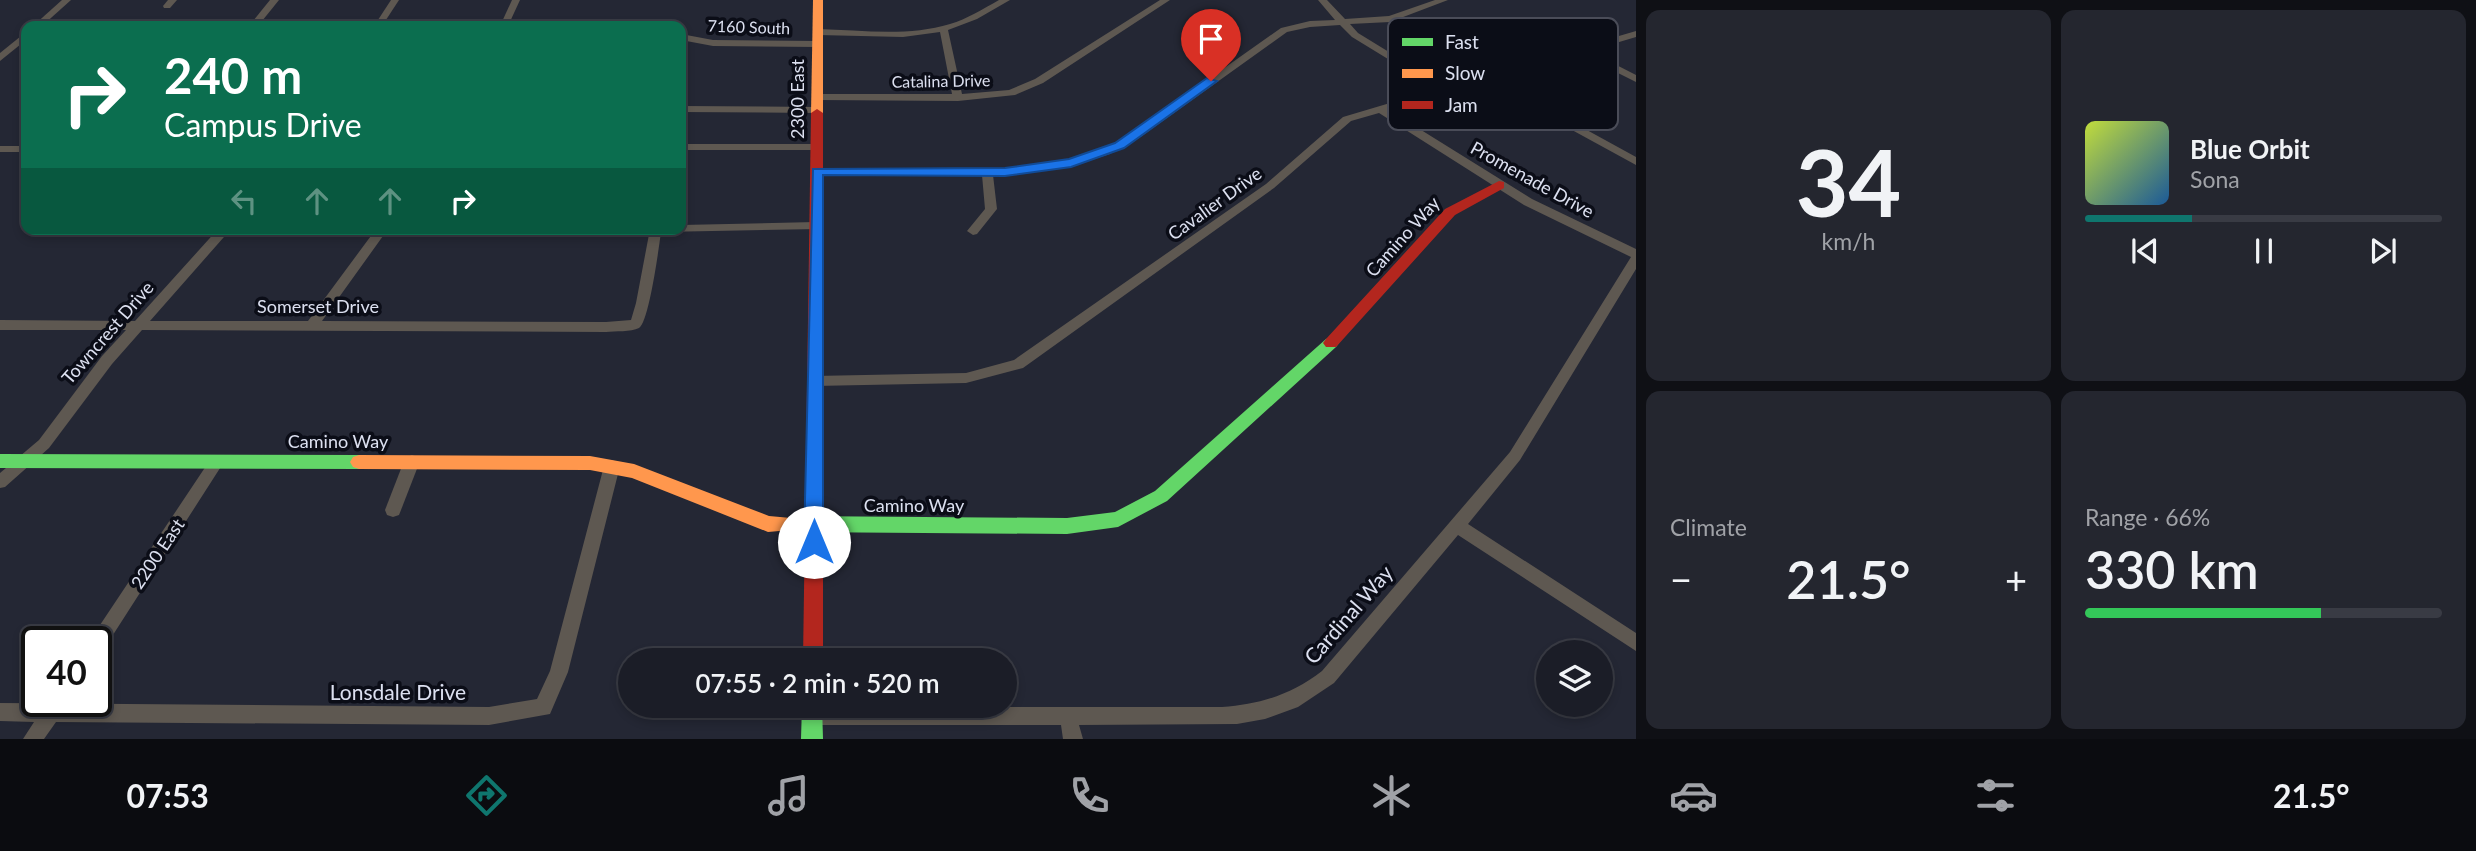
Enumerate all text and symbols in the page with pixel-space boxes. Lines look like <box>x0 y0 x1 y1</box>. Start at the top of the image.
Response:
pin <box>1181 9 1241 81</box>
street label: 7160 South <box>707 16 791 37</box>
legend <box>1388 18 1618 130</box>
icon: arrive <box>1192 20 1230 58</box>
text: Fast <box>1445 30 1479 53</box>
text: 240 m <box>164 46 302 104</box>
icon: right <box>49 49 140 140</box>
street label: 2300 East <box>786 59 808 139</box>
text: Slow <box>1445 61 1485 84</box>
street label: Catalina Drive <box>891 70 991 91</box>
text: Jam <box>1445 93 1478 116</box>
text: Campus Drive <box>164 105 362 144</box>
text: 34 <box>1796 127 1901 236</box>
text: Blue Orbit <box>2190 133 2310 165</box>
street label: Promenade Drive <box>1467 136 1598 222</box>
street label: Cavalier Drive <box>1163 162 1266 245</box>
text: Sona <box>2190 165 2240 193</box>
icon: left <box>225 182 263 220</box>
icon: ahead <box>298 182 336 220</box>
icon: ahead <box>371 182 409 220</box>
icon: right <box>444 182 482 220</box>
street label: Camino Way <box>1361 191 1444 281</box>
text: km/h <box>1822 227 1875 255</box>
icon: previous <box>2126 232 2164 270</box>
icon: pause <box>2245 232 2283 270</box>
icon: next <box>2364 232 2402 270</box>
street label: Towncrest Drive <box>57 277 158 388</box>
street label: Somerset Drive <box>257 295 379 317</box>
street label: Camino Way <box>288 430 389 452</box>
street label: Camino Way <box>864 494 965 516</box>
text: Range · 66% <box>2085 503 2210 531</box>
position arrow <box>777 505 851 579</box>
text: Climate <box>1670 513 1747 541</box>
street label: 2200 East <box>126 514 189 593</box>
text: 330 km <box>2085 538 2259 600</box>
text: 21.5° <box>1786 548 1911 610</box>
text: − <box>1670 556 1692 602</box>
text: + <box>2005 556 2027 602</box>
street label: Cardinal Way <box>1298 560 1398 668</box>
speed limit sign: 40 <box>21 626 112 717</box>
map controls <box>1536 640 1613 717</box>
button: layers <box>1536 640 1613 717</box>
text: 07:55 · 2 min · 520 m <box>695 667 940 699</box>
street label: Lonsdale Drive <box>330 679 466 704</box>
icon: directions <box>462 771 511 820</box>
icon: music <box>764 771 813 820</box>
icon: phone <box>1065 771 1114 820</box>
icon: climate <box>1367 771 1416 820</box>
icon: car <box>1669 771 1718 820</box>
icon: filters <box>1971 771 2020 820</box>
text: 07:53 <box>126 776 209 815</box>
text: 21.5° <box>2273 776 2350 815</box>

